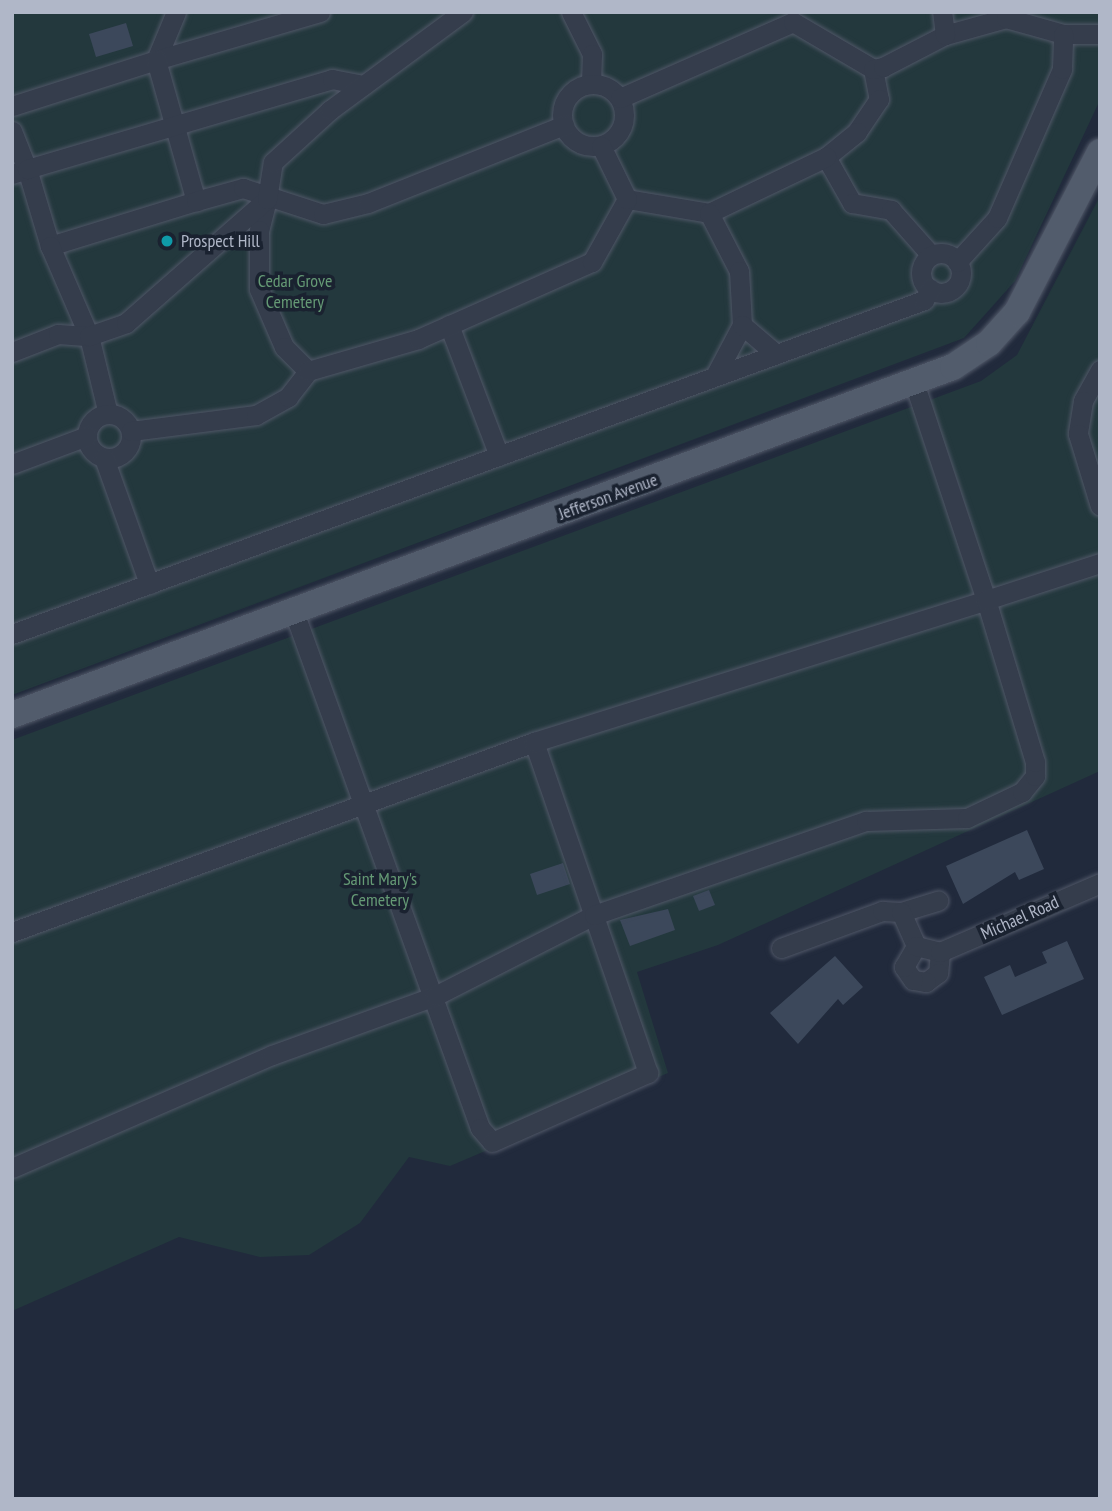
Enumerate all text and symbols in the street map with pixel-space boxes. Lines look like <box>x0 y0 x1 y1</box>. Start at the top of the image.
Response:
place label: Prospect Hill <box>181 230 260 252</box>
marker: Prospect Hill <box>159 233 175 249</box>
park label: Cedar Grove Cemetery <box>258 271 332 314</box>
street label: Jefferson Avenue <box>555 469 661 525</box>
park label: Saint Mary's Cemetery <box>343 869 417 912</box>
street label: Michael Road <box>978 891 1062 945</box>

